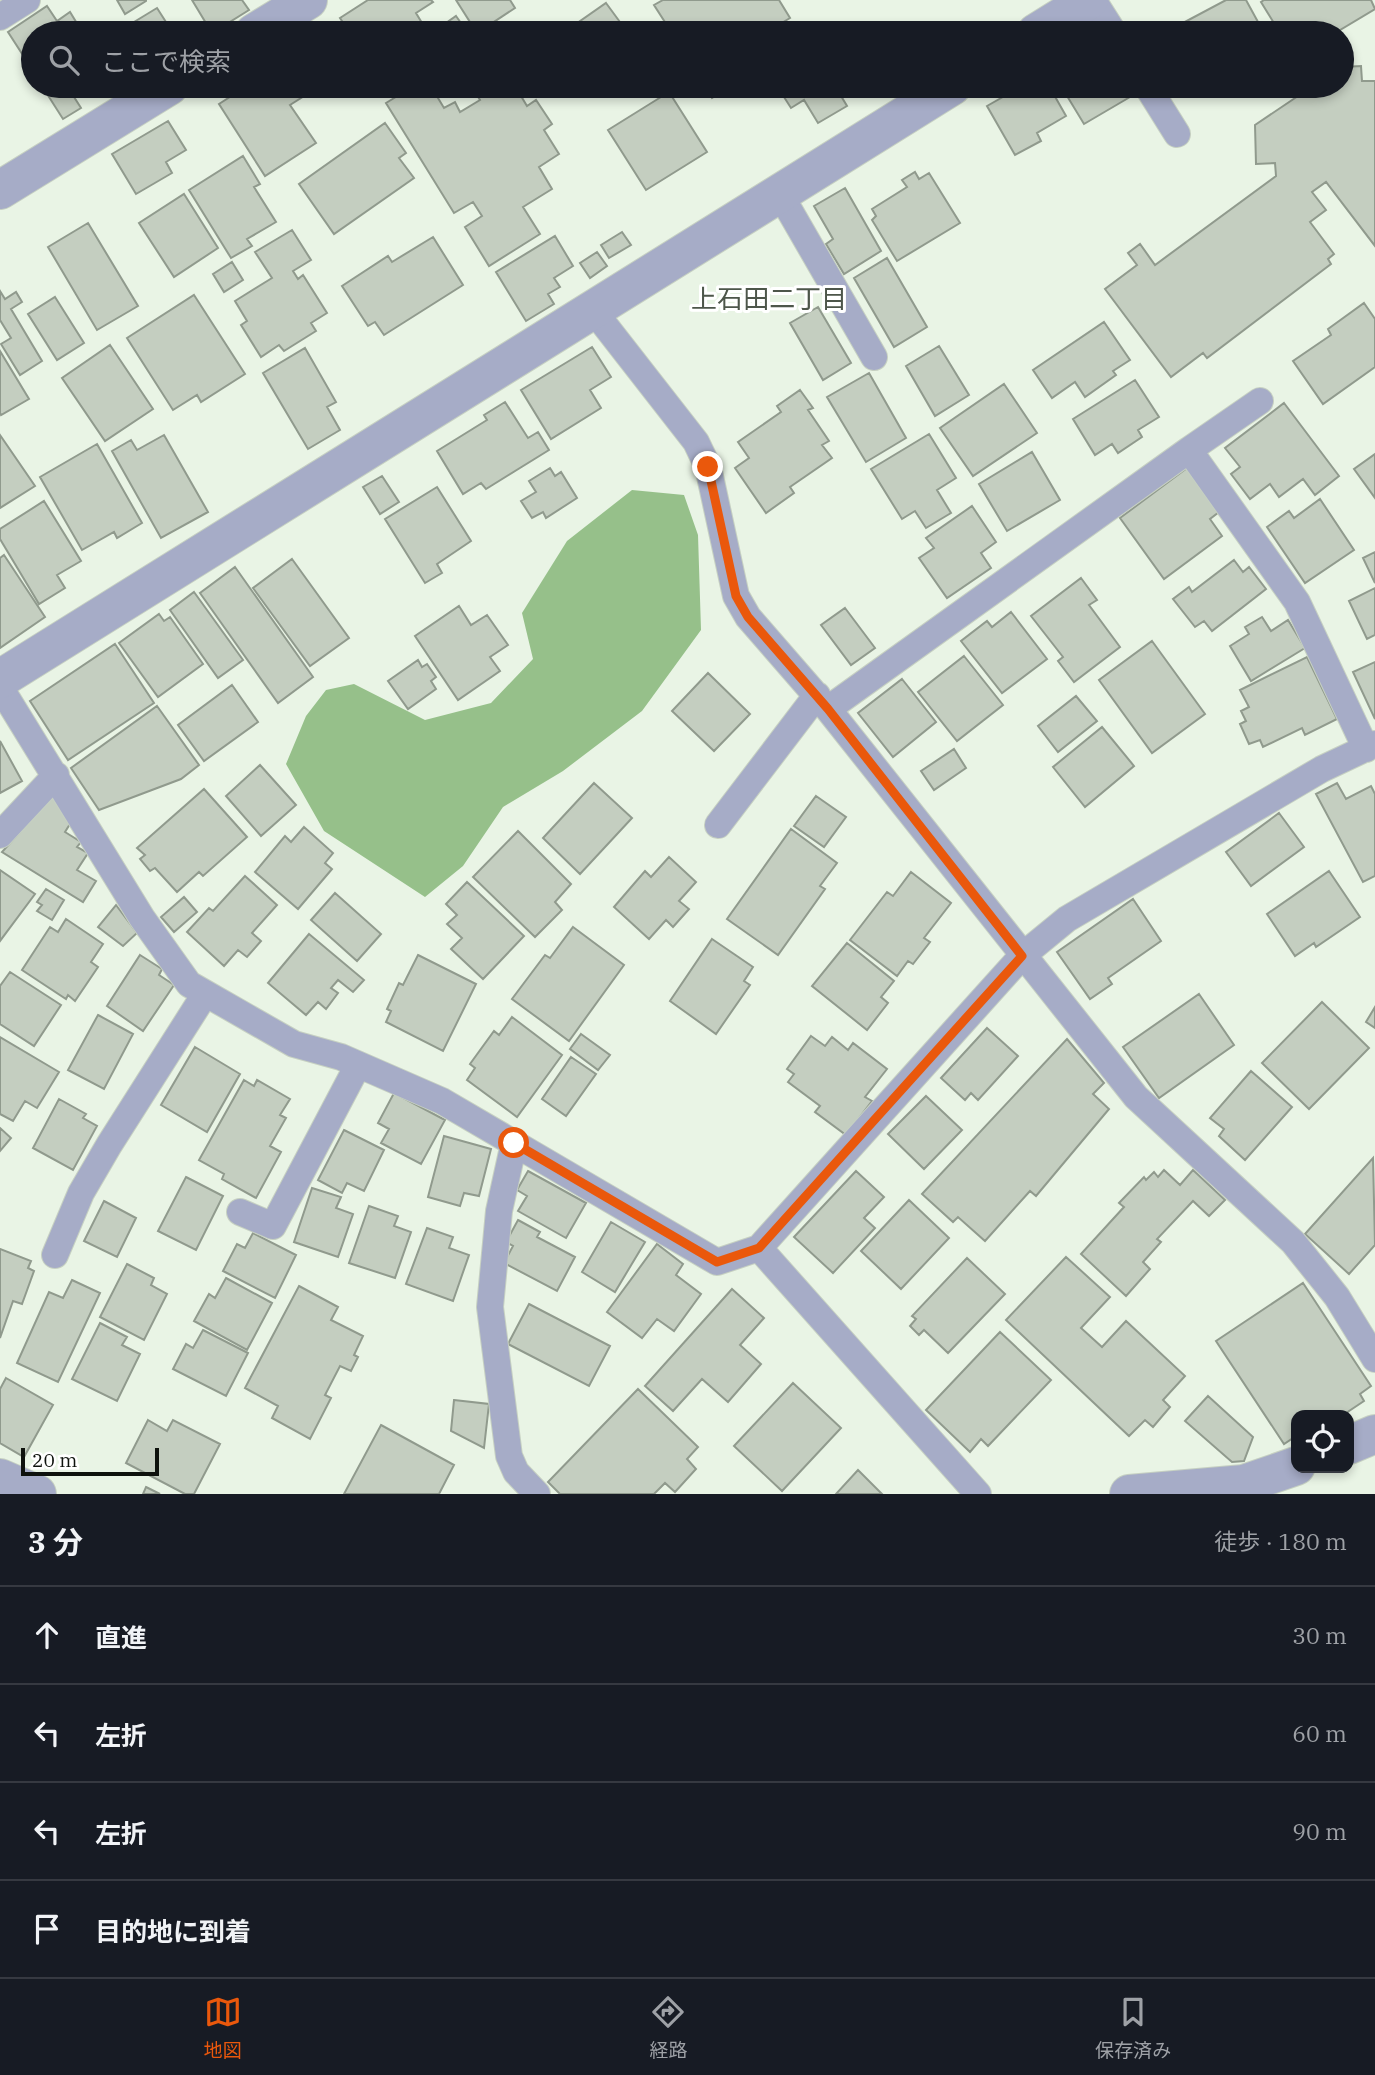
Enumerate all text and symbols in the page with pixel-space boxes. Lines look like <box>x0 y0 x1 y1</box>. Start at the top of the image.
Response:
search box <box>21 21 1354 98</box>
icon: search <box>45 41 83 79</box>
text: ここで検索 <box>101 44 231 78</box>
district label: 上石田二丁目 <box>691 281 847 315</box>
route end <box>692 451 723 482</box>
route start <box>498 1127 529 1158</box>
map controls <box>1291 1410 1354 1473</box>
button: locate <box>1291 1410 1354 1473</box>
scale bar <box>21 1445 159 1477</box>
text: 20 m <box>32 1448 77 1472</box>
text: 3 分 <box>28 1522 83 1561</box>
text: 徒歩 · 180 m <box>1214 1526 1347 1556</box>
icon: ahead <box>28 1616 66 1654</box>
text: 直進 <box>95 1620 147 1654</box>
text: 30 m <box>1292 1620 1347 1650</box>
icon: left <box>28 1714 66 1752</box>
text: 左折 <box>95 1718 147 1752</box>
text: 60 m <box>1292 1718 1347 1748</box>
icon: left <box>28 1812 66 1850</box>
text: 左折 <box>95 1816 147 1850</box>
text: 90 m <box>1292 1816 1347 1846</box>
icon: arrive <box>28 1910 66 1948</box>
text: 目的地に到着 <box>95 1914 251 1948</box>
tab: 地図 <box>204 1993 242 2062</box>
tab: 経路 <box>649 1993 687 2062</box>
tab: 保存済み <box>1095 1993 1171 2062</box>

